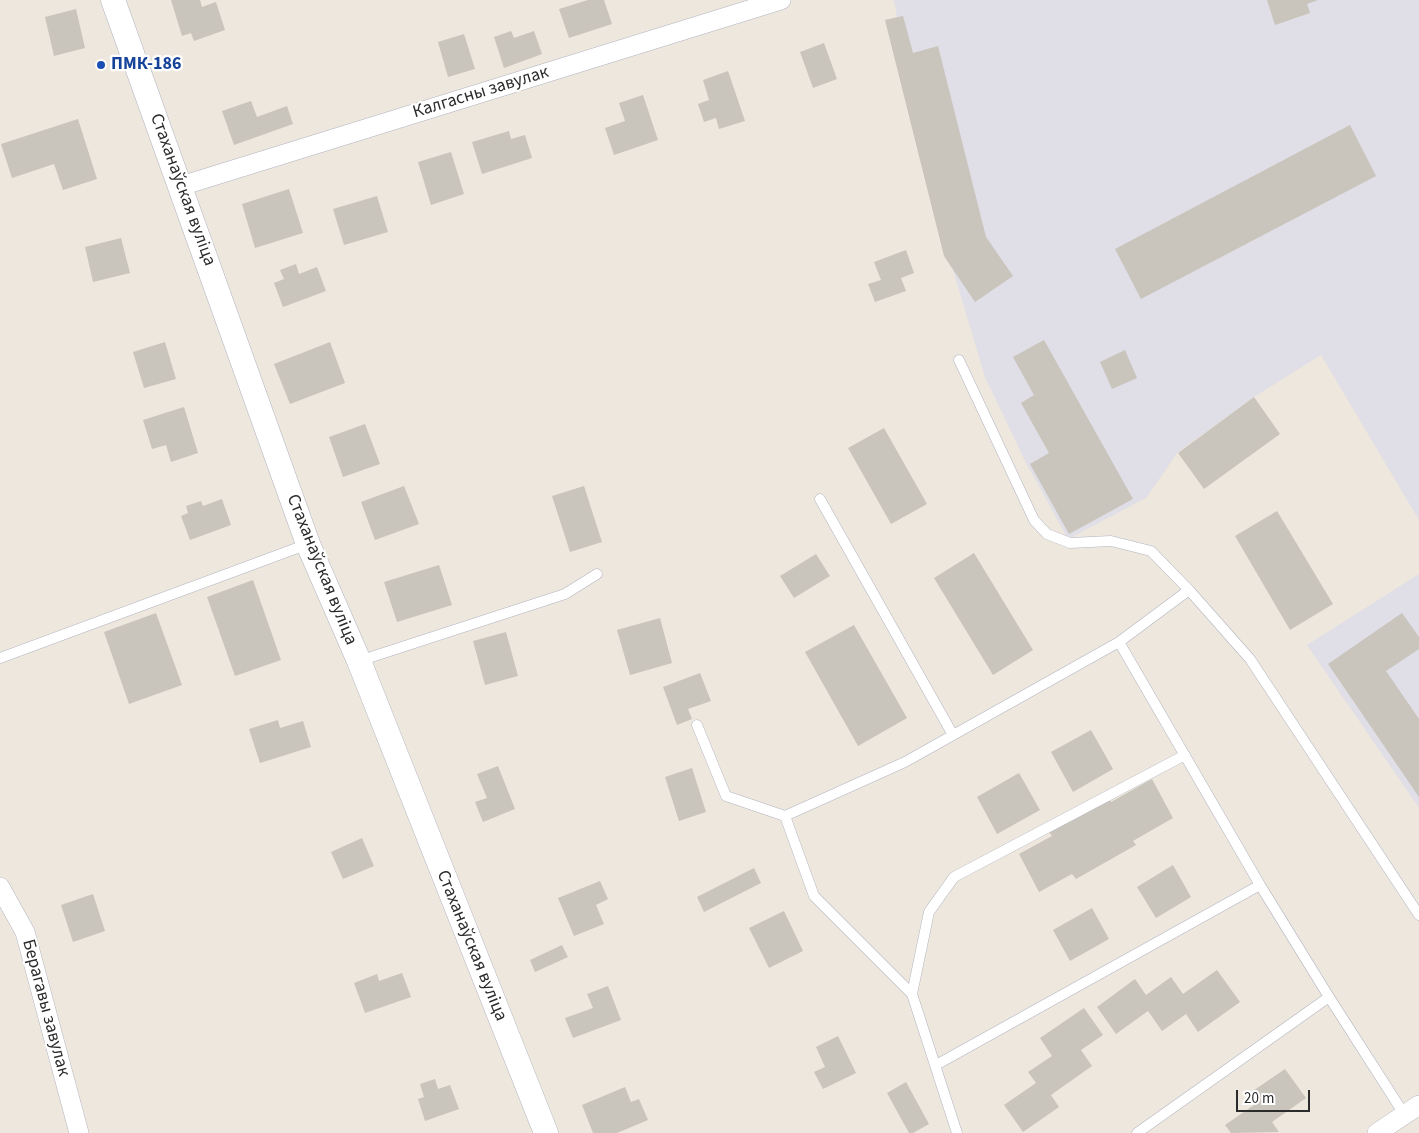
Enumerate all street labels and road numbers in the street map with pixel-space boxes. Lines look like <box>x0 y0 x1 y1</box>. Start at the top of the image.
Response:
street label: Калгасны завулак <box>410 62 552 124</box>
street label: Стаханаўская вуліца <box>144 111 220 269</box>
street label: Стаханаўская вуліца <box>281 492 361 648</box>
street label: Стаханаўская вуліца <box>431 868 511 1024</box>
street label: Берагавы завулак <box>16 937 74 1079</box>

